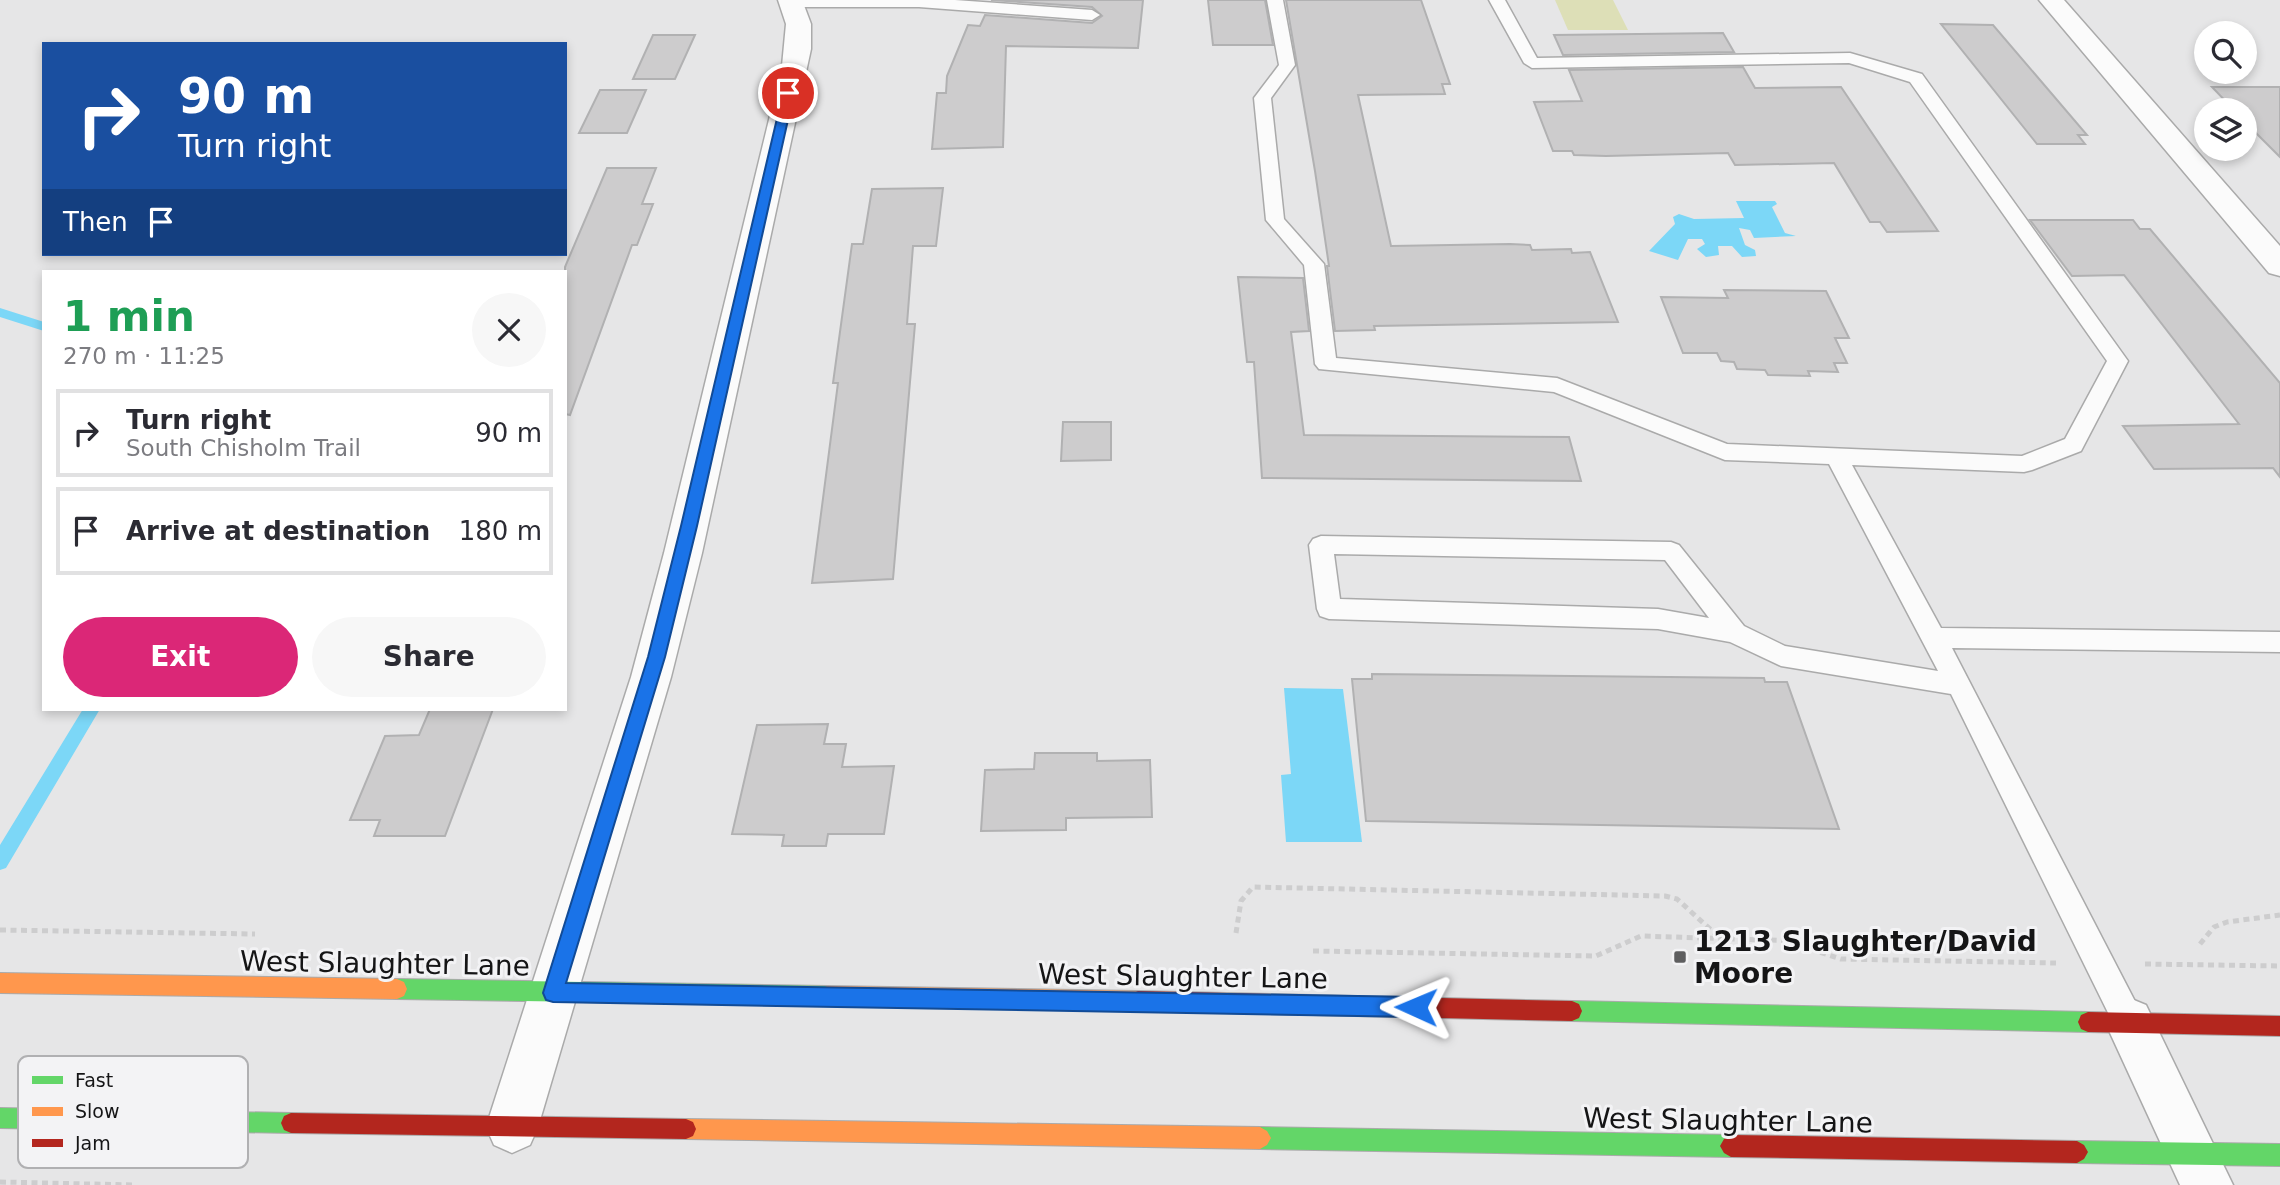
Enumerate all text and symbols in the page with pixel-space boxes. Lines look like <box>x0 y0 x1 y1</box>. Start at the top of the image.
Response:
map controls <box>2194 21 2257 161</box>
button: search <box>2194 21 2257 84</box>
pin <box>758 63 818 123</box>
text: 90 m <box>178 68 314 125</box>
icon: right <box>63 70 154 161</box>
icon: arrive <box>769 74 807 112</box>
button: layers <box>2194 98 2257 161</box>
text: Turn right <box>178 127 331 165</box>
icon: arrive <box>142 203 180 241</box>
text: Then <box>63 207 128 237</box>
text: 1 min <box>63 292 195 341</box>
button: close <box>472 293 546 367</box>
text: 270 m · 11:25 <box>63 343 225 369</box>
text: Turn right <box>126 405 271 435</box>
icon: right <box>67 414 105 452</box>
text: 90 m <box>475 418 542 448</box>
text: South Chisholm Trail <box>126 435 361 461</box>
icon: arrive <box>67 512 105 550</box>
text: Arrive at destination <box>126 516 430 546</box>
text: 180 m <box>459 516 542 546</box>
button: Exit <box>63 617 298 697</box>
button: Share <box>312 617 546 697</box>
place label: 1213 Slaughter/David Moore <box>1694 925 2037 990</box>
street label: West Slaughter Lane <box>240 944 530 983</box>
marker: 1213 Slaughter/David Moore <box>1672 949 1688 965</box>
street label: West Slaughter Lane <box>1038 957 1328 996</box>
position arrow <box>1379 970 1453 1044</box>
legend <box>18 1056 248 1168</box>
text: Fast <box>75 1069 113 1091</box>
text: Slow <box>75 1100 120 1122</box>
street label: West Slaughter Lane <box>1583 1101 1873 1140</box>
text: Jam <box>74 1132 111 1154</box>

